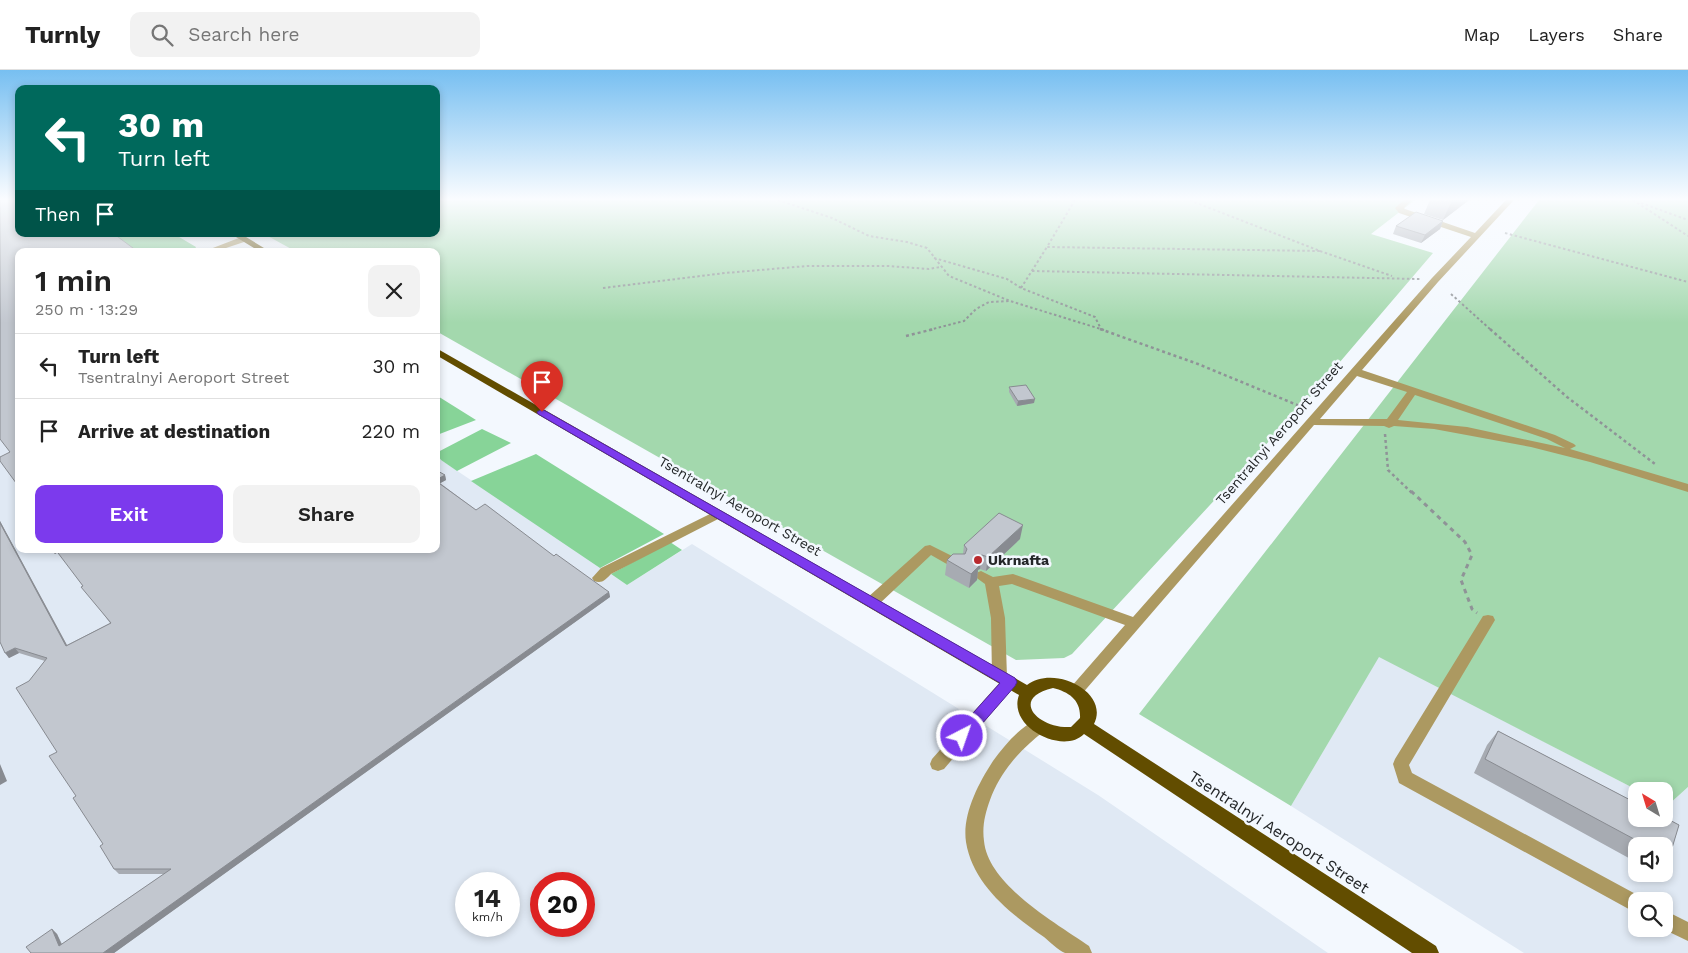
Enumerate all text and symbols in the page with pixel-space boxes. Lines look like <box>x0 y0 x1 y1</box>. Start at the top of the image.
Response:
search box <box>130 12 480 57</box>
text: Turnly <box>25 21 100 49</box>
icon: search <box>148 21 176 49</box>
text: Search here <box>188 23 300 46</box>
text: Map <box>1463 24 1500 45</box>
text: Layers <box>1528 24 1585 45</box>
text: Share <box>1613 24 1663 45</box>
text: 30 m <box>118 104 204 146</box>
icon: left <box>35 105 100 170</box>
text: Turn left <box>118 146 210 171</box>
icon: arrive <box>91 200 119 228</box>
text: Then <box>35 203 81 226</box>
text: 1 min <box>35 263 112 298</box>
button: close <box>368 265 420 317</box>
text: 250 m · 13:29 <box>35 300 138 319</box>
text: Turn left <box>78 345 159 368</box>
icon: left <box>35 352 63 380</box>
text: 30 m <box>373 355 420 378</box>
street label: Tsentralnyi Aeroport Street <box>1212 358 1346 508</box>
pin <box>521 361 563 412</box>
text: Tsentralnyi Aeroport Street <box>78 368 289 387</box>
icon: arrive <box>528 368 556 396</box>
icon: arrive <box>35 417 63 445</box>
text: Arrive at destination <box>78 420 270 443</box>
text: 220 m <box>361 420 420 443</box>
street label: Tsentralnyi Aeroport Street <box>656 453 824 559</box>
button: Exit <box>35 485 223 543</box>
button: Share <box>233 485 420 543</box>
place label: Ukrnafta <box>988 552 1050 568</box>
marker: Ukrnafta <box>972 554 984 566</box>
position arrow <box>935 709 987 761</box>
street label: Tsentralnyi Aeroport Street <box>1185 767 1373 898</box>
north arrow <box>1628 782 1672 828</box>
map controls <box>1628 782 1673 937</box>
button: sound <box>1628 837 1673 882</box>
speed limit sign: 20 <box>530 872 595 937</box>
text: 14 <box>474 884 501 913</box>
button: search <box>1628 892 1673 937</box>
text: km/h <box>472 910 503 924</box>

